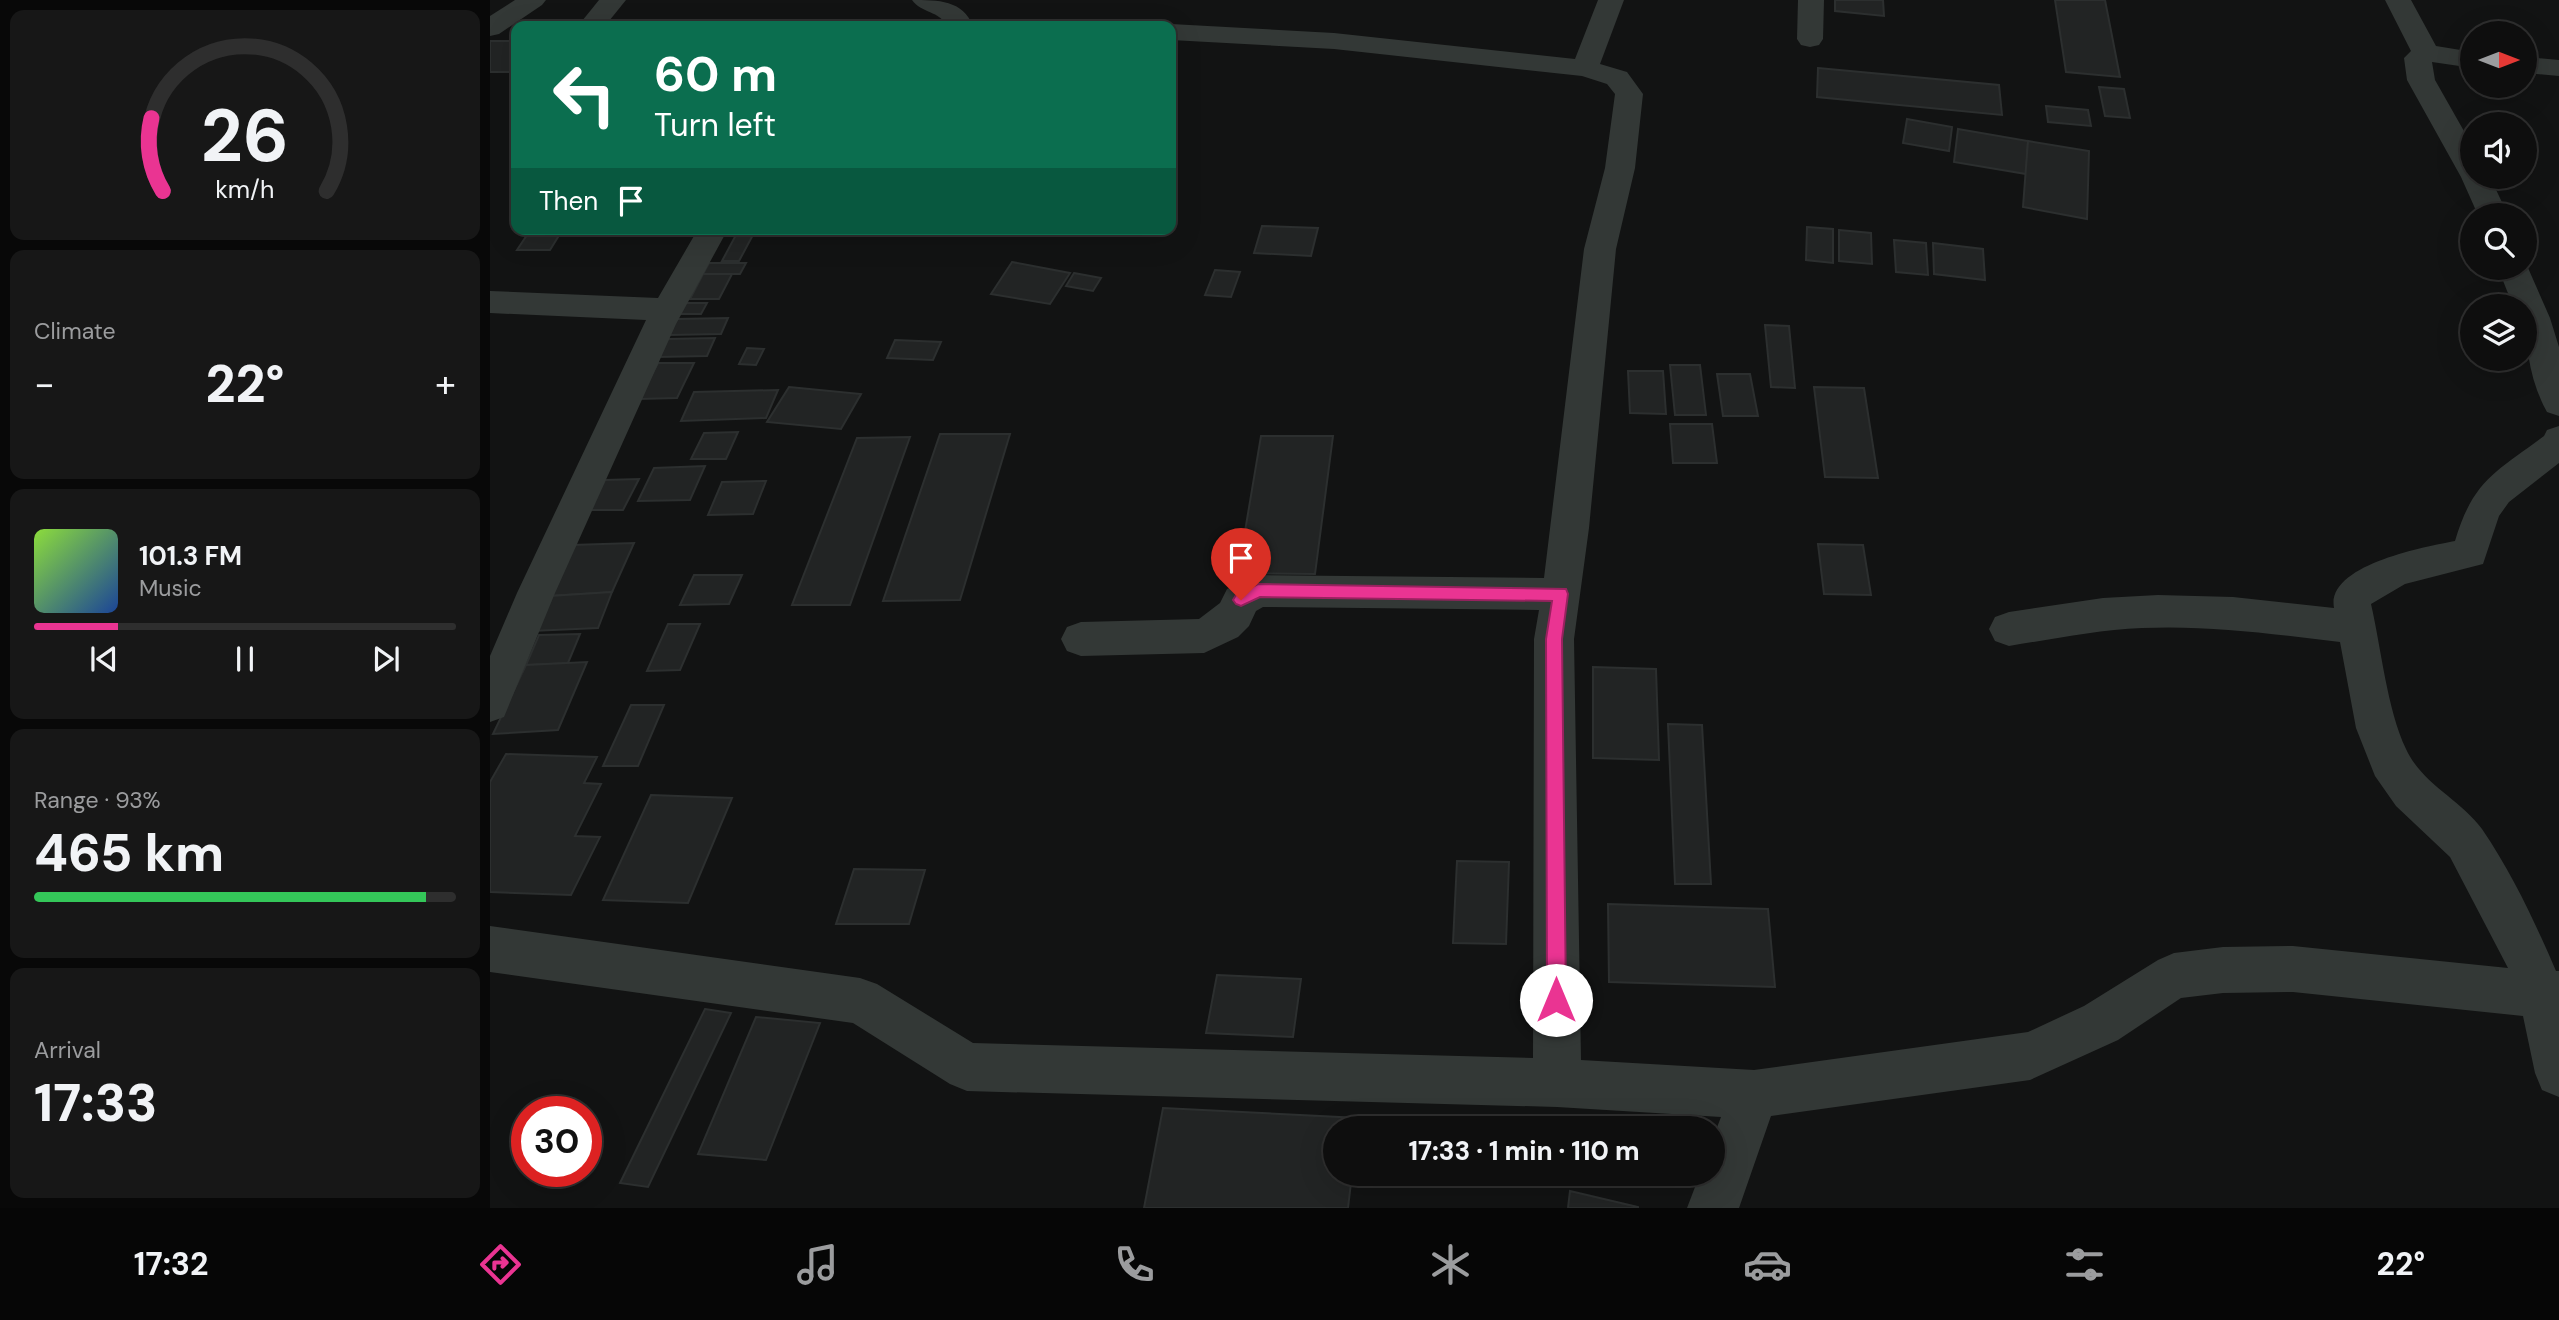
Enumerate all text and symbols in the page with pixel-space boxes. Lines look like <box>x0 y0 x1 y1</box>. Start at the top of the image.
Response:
north arrow <box>2460 21 2538 98</box>
map controls <box>2460 21 2537 371</box>
text: 60 m <box>654 42 777 106</box>
icon: left <box>539 49 630 140</box>
text: 26 <box>201 89 289 184</box>
text: Turn left <box>654 104 776 146</box>
button: sound <box>2460 112 2537 189</box>
text: km/h <box>215 173 275 206</box>
icon: arrive <box>612 182 650 220</box>
text: Then <box>539 184 598 218</box>
button: search <box>2460 203 2537 280</box>
button: layers <box>2460 294 2537 371</box>
text: Climate <box>34 316 116 346</box>
text: 22° <box>205 350 285 418</box>
text: − <box>34 359 55 409</box>
text: + <box>435 359 456 409</box>
pin <box>1211 528 1271 600</box>
text: 101.3 FM <box>139 539 242 573</box>
icon: arrive <box>1222 539 1260 577</box>
text: Music <box>139 573 202 603</box>
icon: previous <box>85 640 123 678</box>
icon: pause <box>226 640 264 678</box>
icon: next <box>367 640 405 678</box>
text: Range · 93% <box>34 785 161 815</box>
text: 465 km <box>34 819 224 887</box>
position arrow <box>1519 963 1593 1037</box>
text: Arrival <box>34 1035 101 1065</box>
text: 17:33 <box>34 1069 157 1137</box>
speed limit sign: 30 <box>511 1096 602 1187</box>
text: 17:33 · 1 min · 110 m <box>1408 1134 1640 1168</box>
icon: directions <box>476 1240 525 1289</box>
icon: music <box>793 1240 842 1289</box>
icon: phone <box>1110 1240 1159 1289</box>
icon: climate <box>1426 1240 1475 1289</box>
icon: car <box>1743 1240 1792 1289</box>
icon: filters <box>2060 1240 2109 1289</box>
text: 17:32 <box>134 1243 209 1285</box>
text: 22° <box>2377 1243 2425 1285</box>

